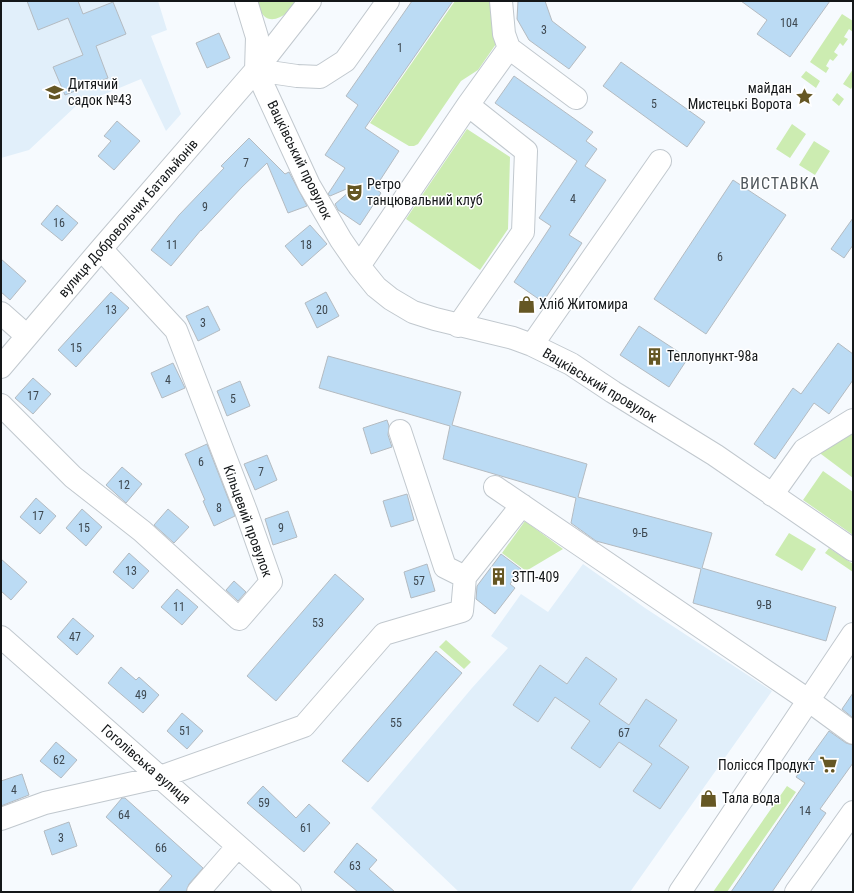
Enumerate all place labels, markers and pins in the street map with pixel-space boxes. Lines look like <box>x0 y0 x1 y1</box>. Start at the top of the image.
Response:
place label: Дитячий садок №43 <box>68 76 132 108</box>
place label: майдан Мистецькі Ворота <box>688 80 792 112</box>
school or university icon: Дитячий садок №43 <box>45 82 65 102</box>
place icon: майдан Мистецькі Ворота <box>795 86 815 106</box>
place label: Ретро танцювальний клуб <box>367 176 483 208</box>
theatre icon: Ретро танцювальний клуб <box>344 182 364 202</box>
shop icon: Хліб Житомира <box>516 294 536 314</box>
place label: Хліб Житомира <box>539 296 628 312</box>
building icon: Теплопункт-98а <box>644 346 664 366</box>
place label: Теплопункт-98а <box>667 348 758 364</box>
building icon: ЗТП-409 <box>489 567 509 587</box>
place label: ЗТП-409 <box>512 569 559 585</box>
supermarket icon: Полісся Продукт <box>818 755 838 775</box>
place label: Полісся Продукт <box>718 757 815 773</box>
shop icon: Тала вода <box>699 788 719 808</box>
place label: Тала вода <box>722 790 780 806</box>

